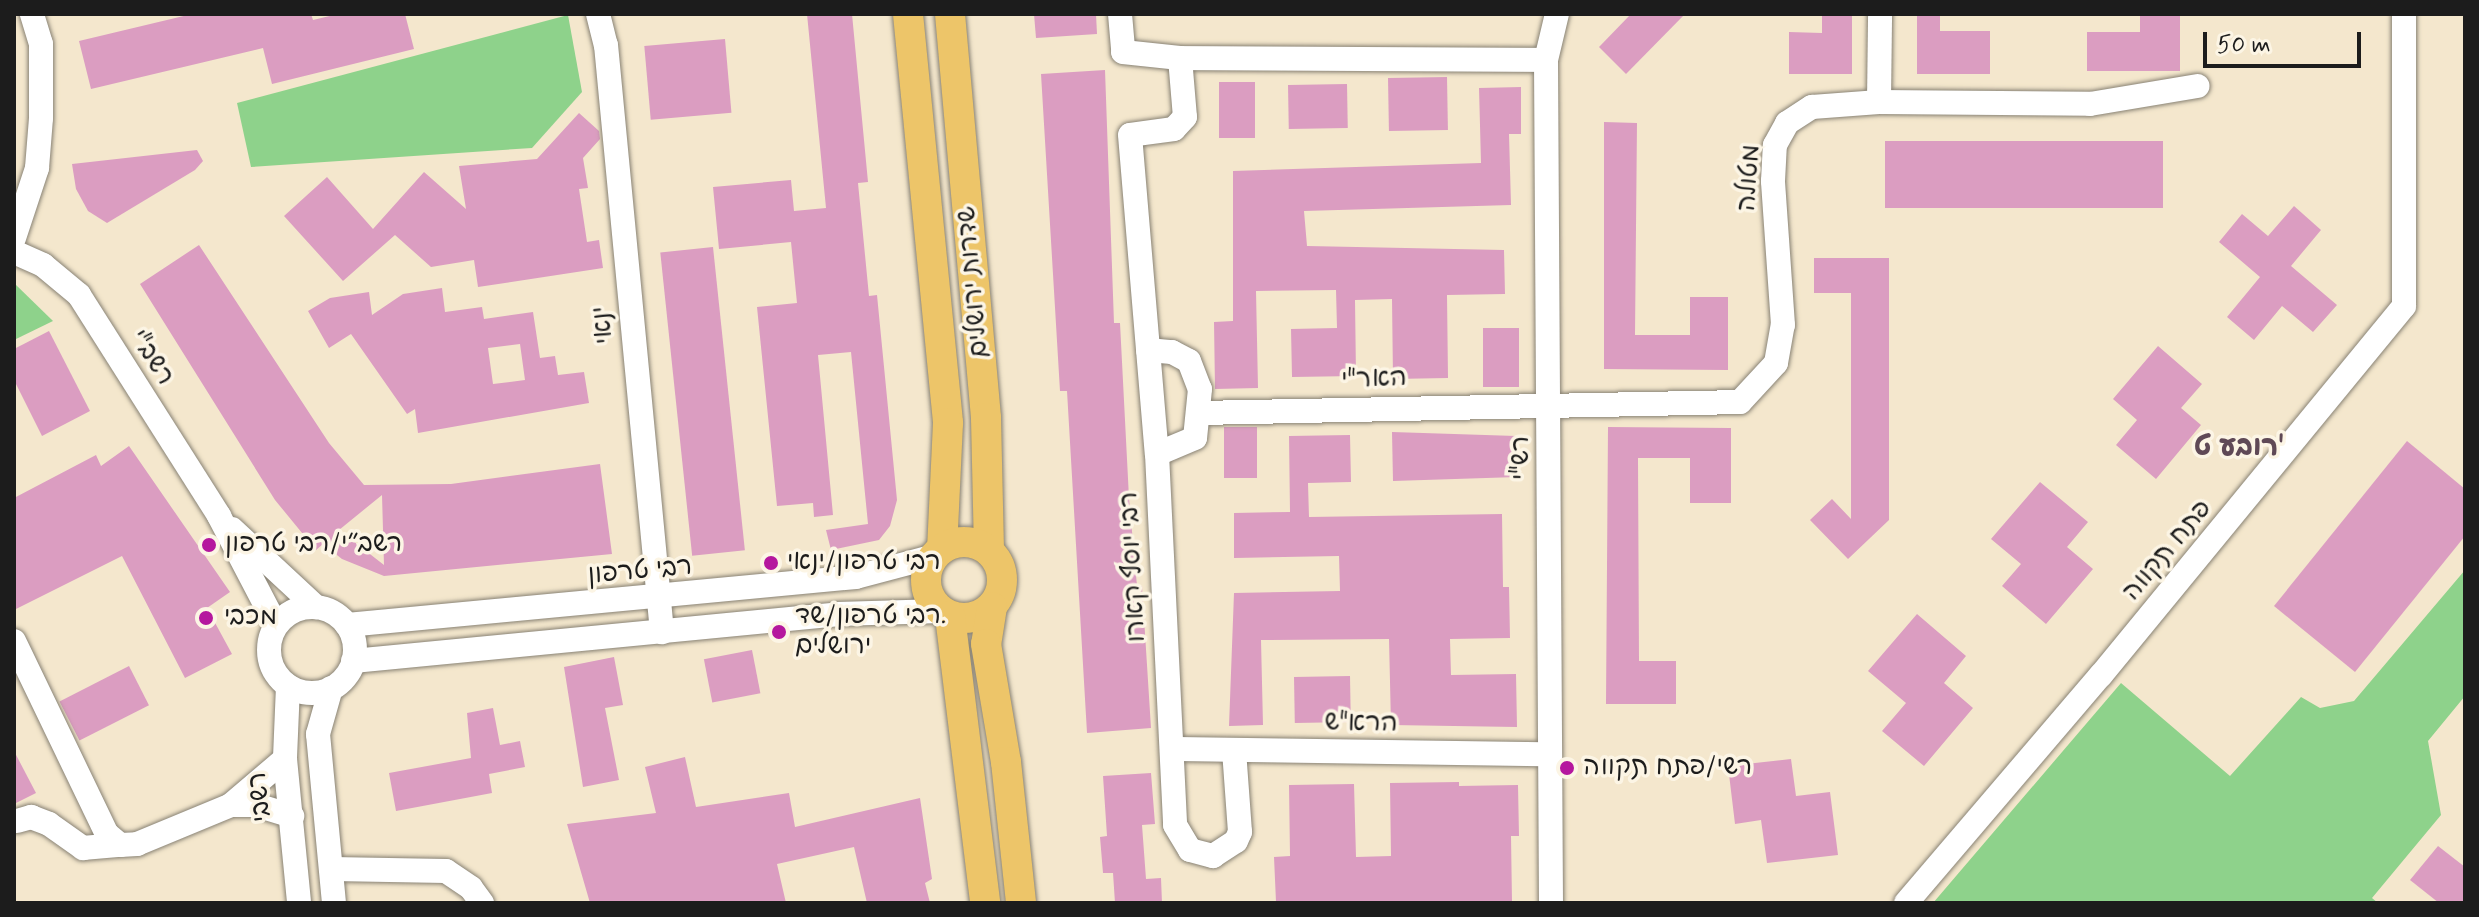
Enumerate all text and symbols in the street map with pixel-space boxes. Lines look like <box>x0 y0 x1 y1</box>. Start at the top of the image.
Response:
scale bar <box>2207 16 2365 66</box>
text: 50 m <box>2217 30 2271 61</box>
street label: מטולה <box>1732 143 1768 213</box>
street label: שדרות ירושלים <box>952 205 996 359</box>
street label: ינאי <box>587 305 621 345</box>
street label: רשב"י <box>122 324 180 392</box>
street label: האר"י <box>1341 363 1407 397</box>
district label: רובע ט' <box>2194 431 2284 465</box>
street label: רש"י <box>1506 436 1538 480</box>
street label: רבי יוסף קארו <box>1114 491 1154 643</box>
street label: פתח תקווה <box>2117 494 2219 608</box>
place label: רשב״י/רבי טרפון <box>225 529 402 561</box>
marker: רשב״י/רבי טרפון <box>200 536 218 554</box>
place label: רבי טרפון/ינאי <box>787 547 941 579</box>
street label: רבי טרפון <box>587 552 693 592</box>
marker: רבי טרפון/ינאי <box>762 554 780 572</box>
place label: רבי טרפון/שד. ירושלים <box>795 601 946 662</box>
place label: מכבי <box>224 602 277 634</box>
marker: מכבי <box>195 607 217 629</box>
marker: רבי טרפון/שד. ירושלים <box>770 623 788 641</box>
street label: הרא"ש <box>1324 708 1398 740</box>
place label: רשי/פתח תקווה <box>1583 752 1752 784</box>
marker: רשי/פתח תקווה <box>1558 759 1576 777</box>
street label: רשבי <box>243 770 279 824</box>

